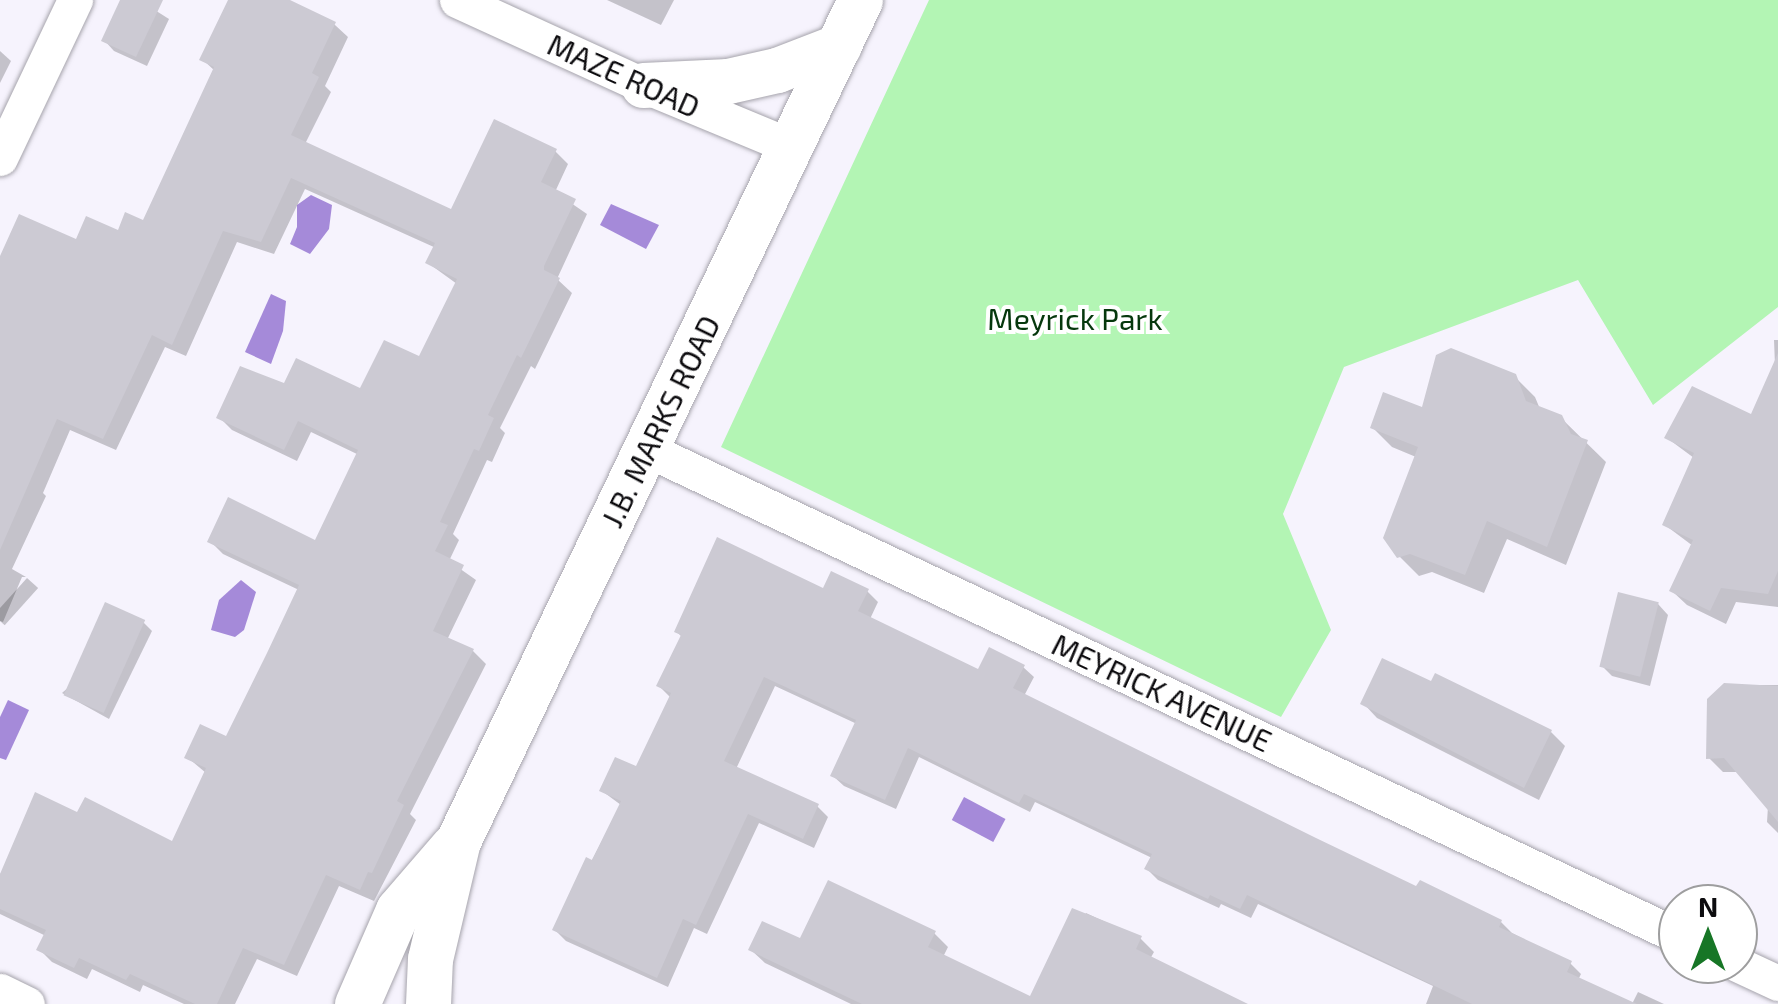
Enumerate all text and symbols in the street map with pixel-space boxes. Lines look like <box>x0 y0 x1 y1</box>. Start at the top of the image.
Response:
street label: MAZE ROAD <box>542 26 706 124</box>
park label: Meyrick Park <box>987 300 1163 336</box>
street label: J.B. MARKS ROAD <box>593 309 727 533</box>
street label: MEYRICK AVENUE <box>1046 625 1278 759</box>
north arrow <box>1658 884 1758 984</box>
text: N <box>1698 889 1718 923</box>

